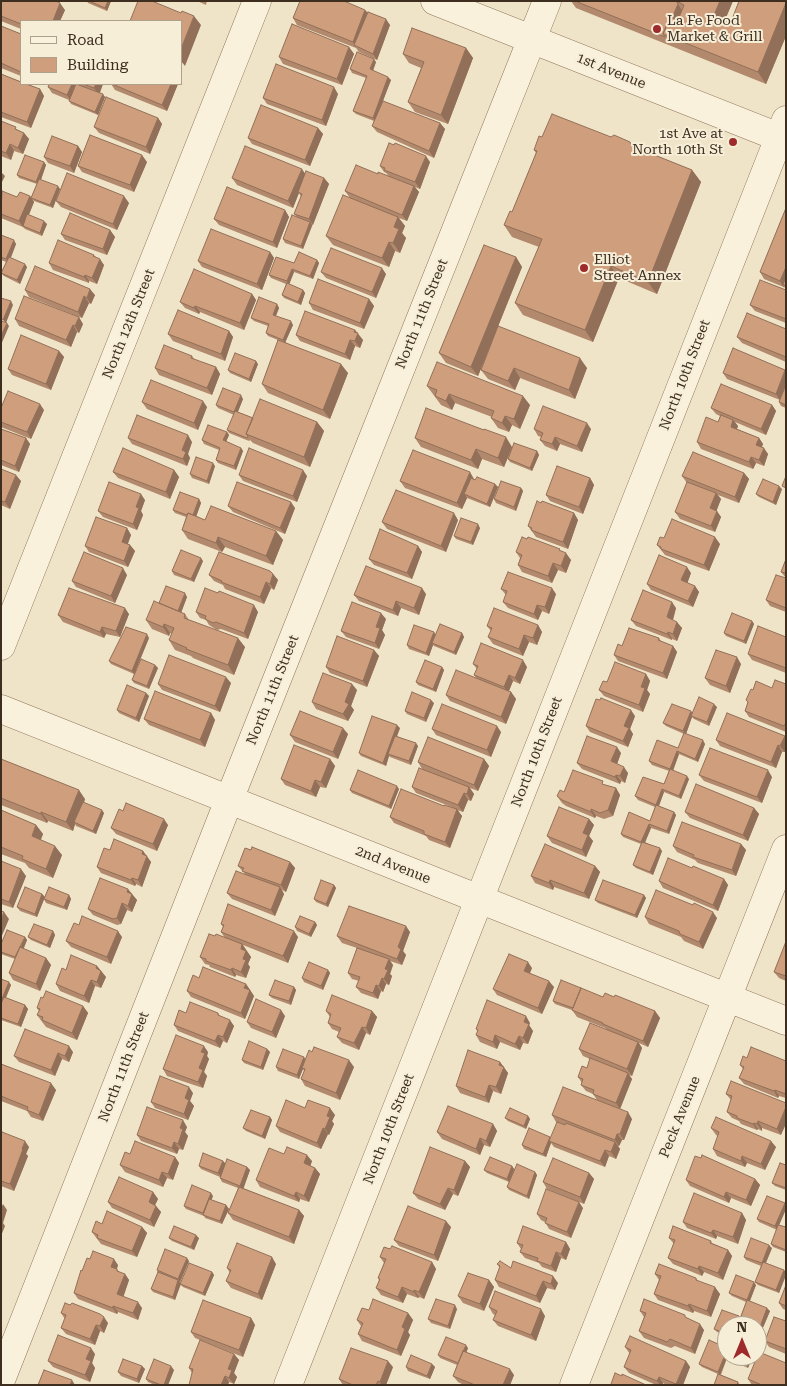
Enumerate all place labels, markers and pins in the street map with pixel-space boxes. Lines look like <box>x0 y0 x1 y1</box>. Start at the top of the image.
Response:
place label: La Fe Food Market & Grill <box>667 13 762 46</box>
marker: La Fe Food Market & Grill <box>651 23 663 35</box>
place label: 1st Ave at North 10th St <box>632 126 723 158</box>
marker: 1st Ave at North 10th St <box>727 136 739 148</box>
place label: Elliot Street Annex <box>594 252 681 284</box>
marker: Elliot Street Annex <box>578 262 590 274</box>

